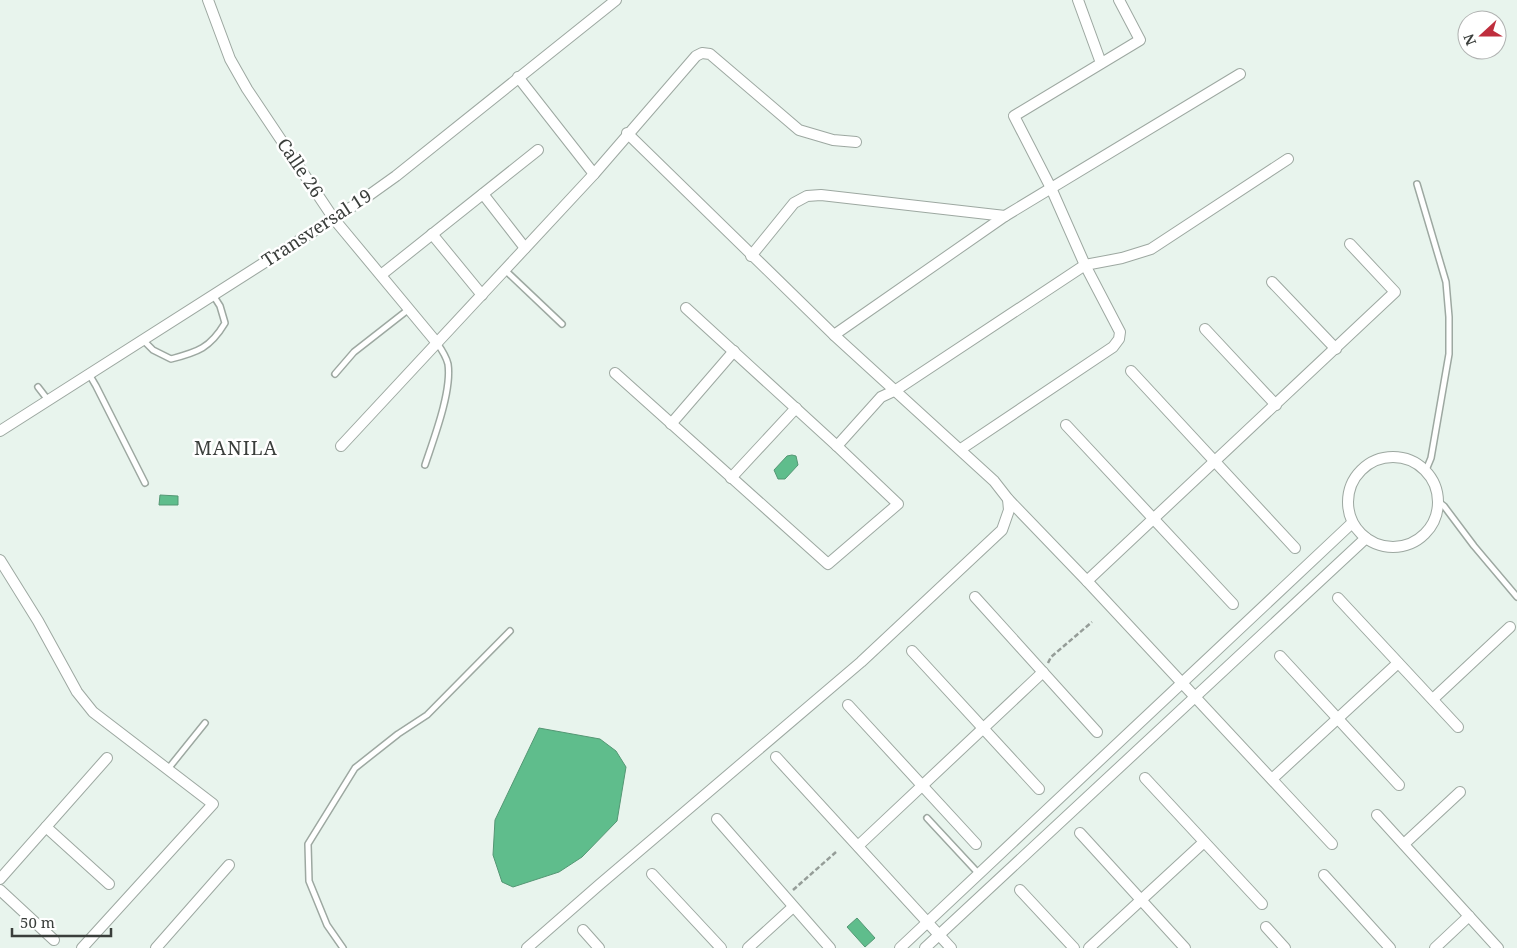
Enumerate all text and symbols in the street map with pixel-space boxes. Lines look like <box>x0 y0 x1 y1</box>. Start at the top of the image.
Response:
north arrow <box>1457 10 1507 60</box>
text: N <box>1459 31 1480 48</box>
street label: Calle 26 <box>272 133 329 202</box>
street label: Transversal 19 <box>257 183 376 272</box>
district label: MANILA <box>194 435 278 461</box>
scale bar <box>12 906 111 938</box>
text: 50 m <box>20 912 55 932</box>

